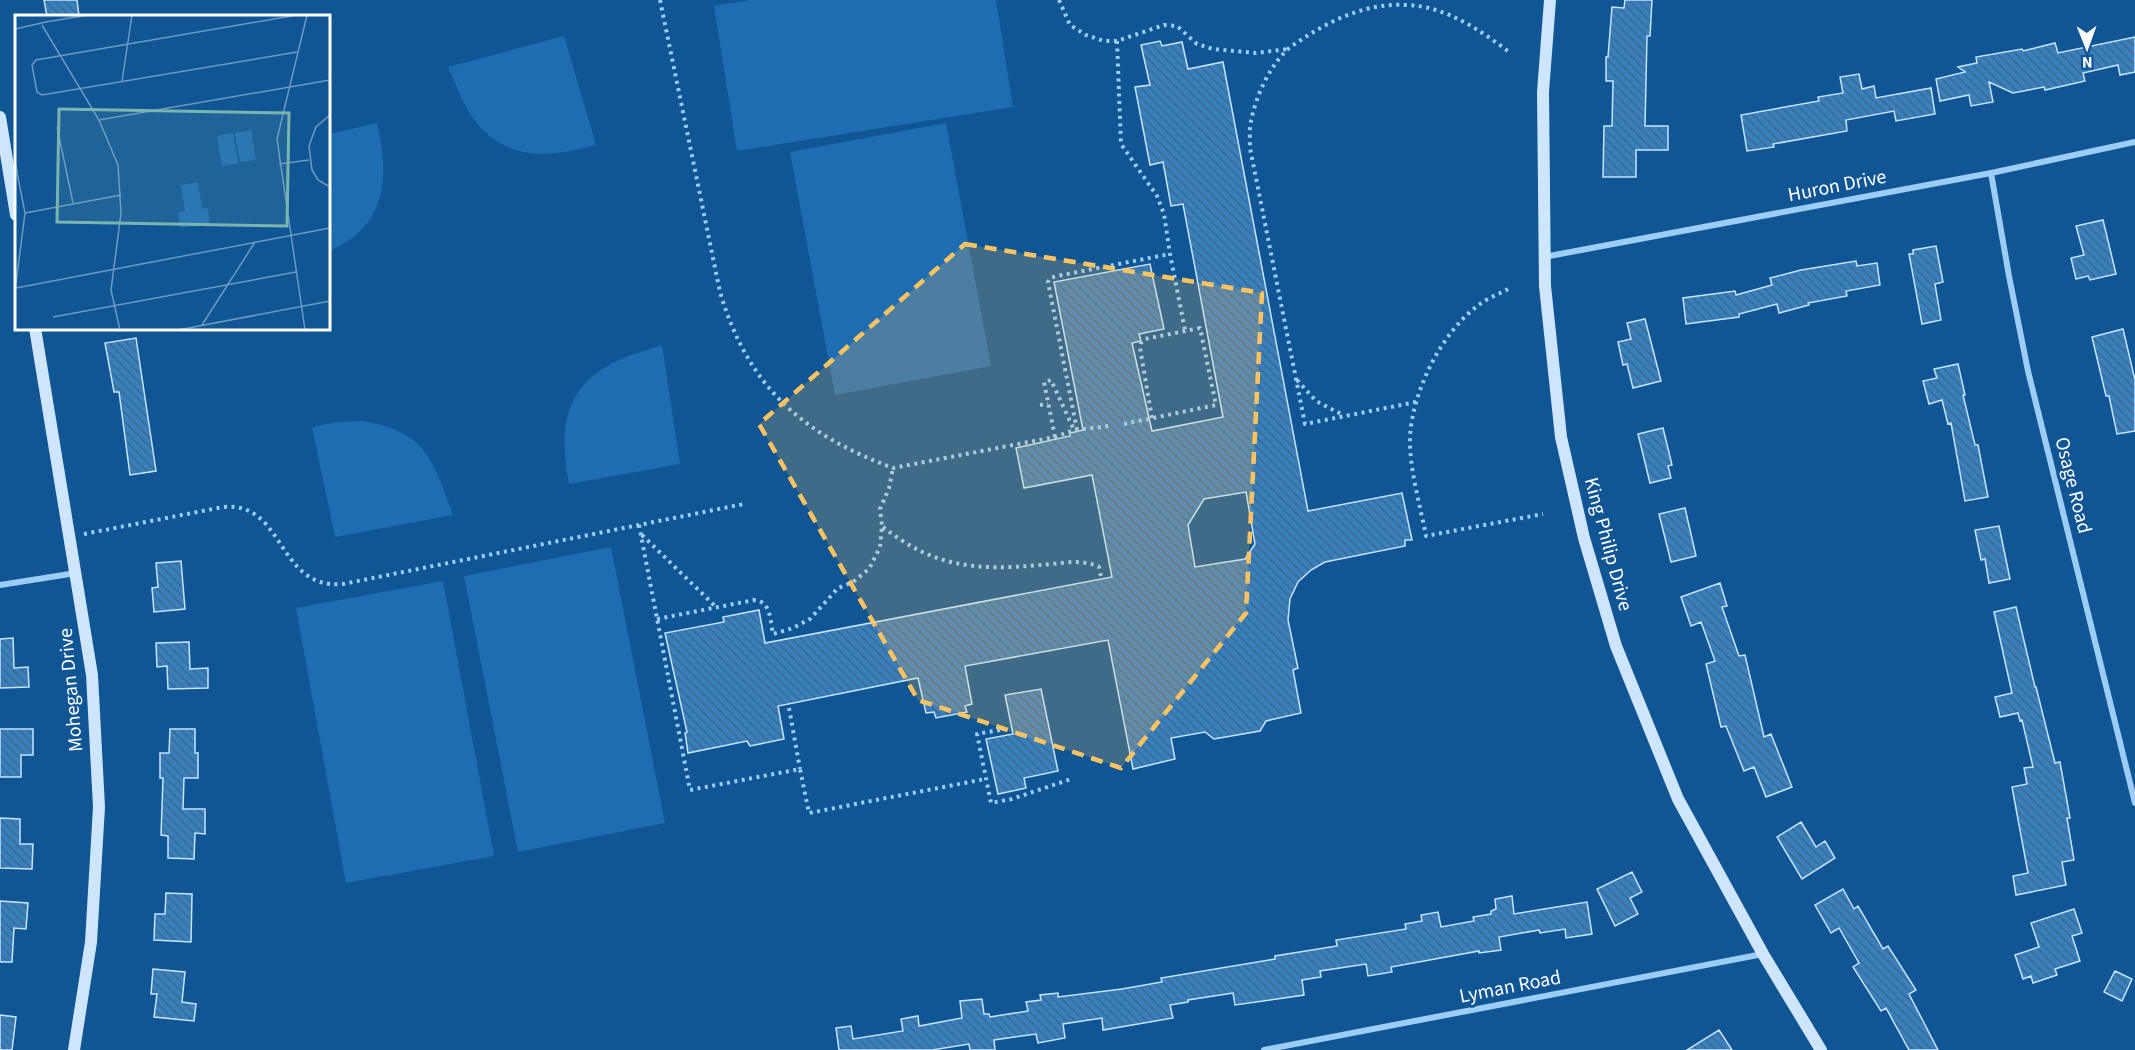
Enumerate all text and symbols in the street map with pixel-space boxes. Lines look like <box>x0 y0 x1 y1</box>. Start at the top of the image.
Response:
inset map <box>15 15 330 330</box>
north arrow <box>2057 18 2117 78</box>
text: N <box>2082 51 2093 73</box>
street label: Huron Drive <box>1786 163 1889 209</box>
street label: Osage Road <box>2048 434 2099 536</box>
street label: King Philip Drive <box>1577 474 1639 614</box>
street label: Mohegan Drive <box>52 627 90 753</box>
street label: Lyman Road <box>1457 963 1563 1011</box>

